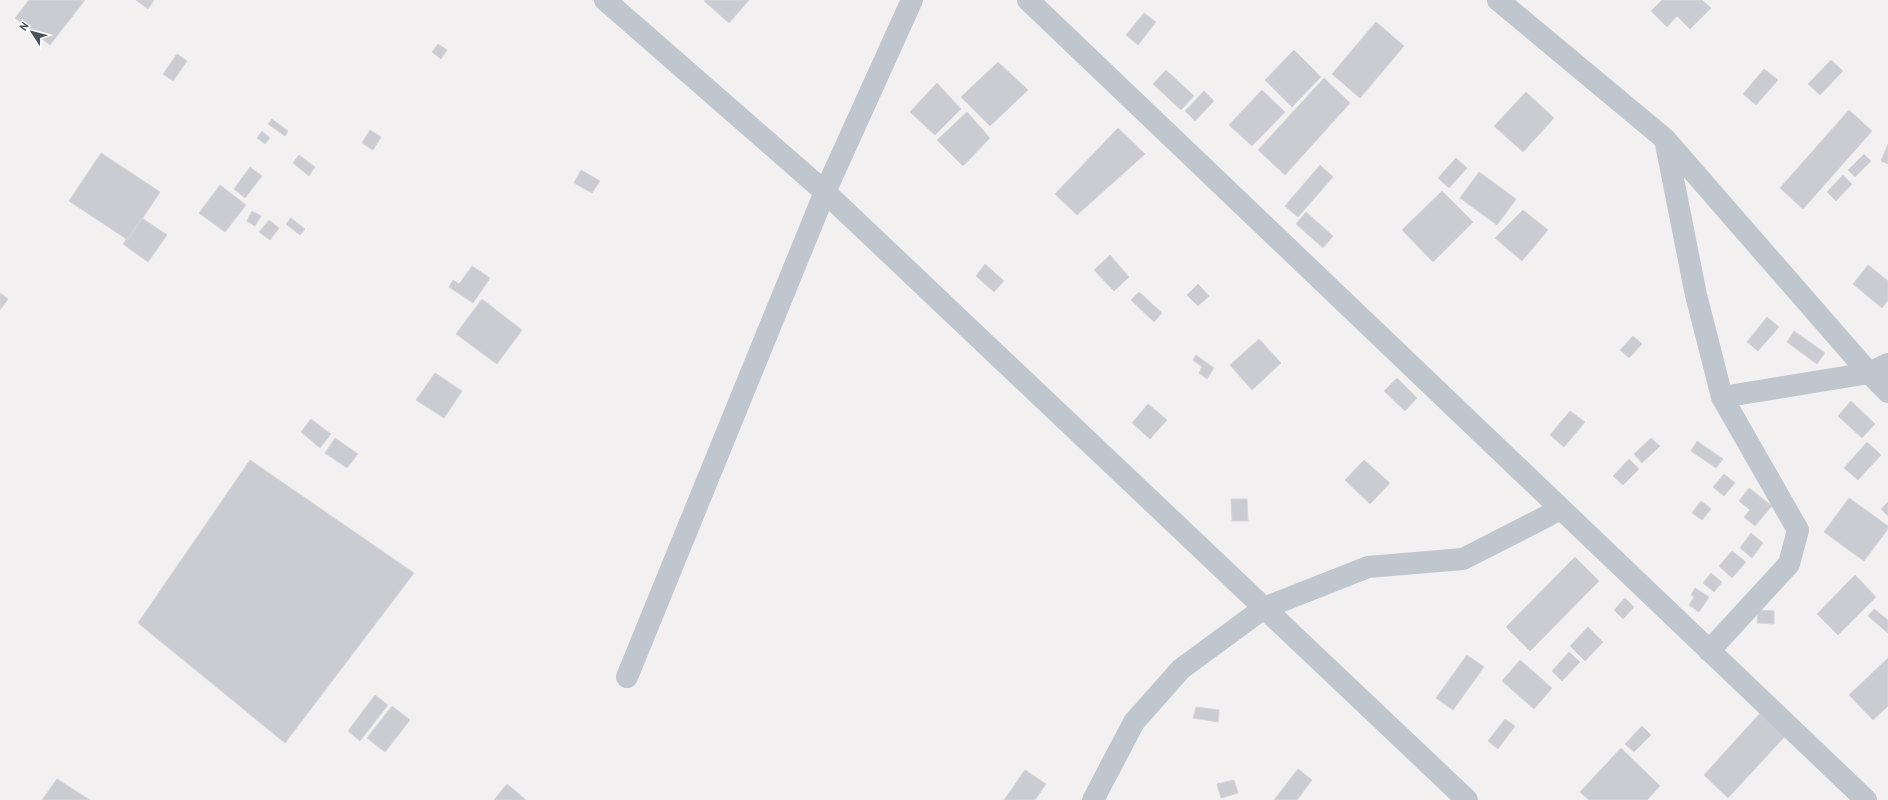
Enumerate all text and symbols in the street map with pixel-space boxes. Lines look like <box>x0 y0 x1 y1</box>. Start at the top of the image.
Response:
north arrow <box>12 12 52 52</box>
text: N <box>16 19 32 33</box>

